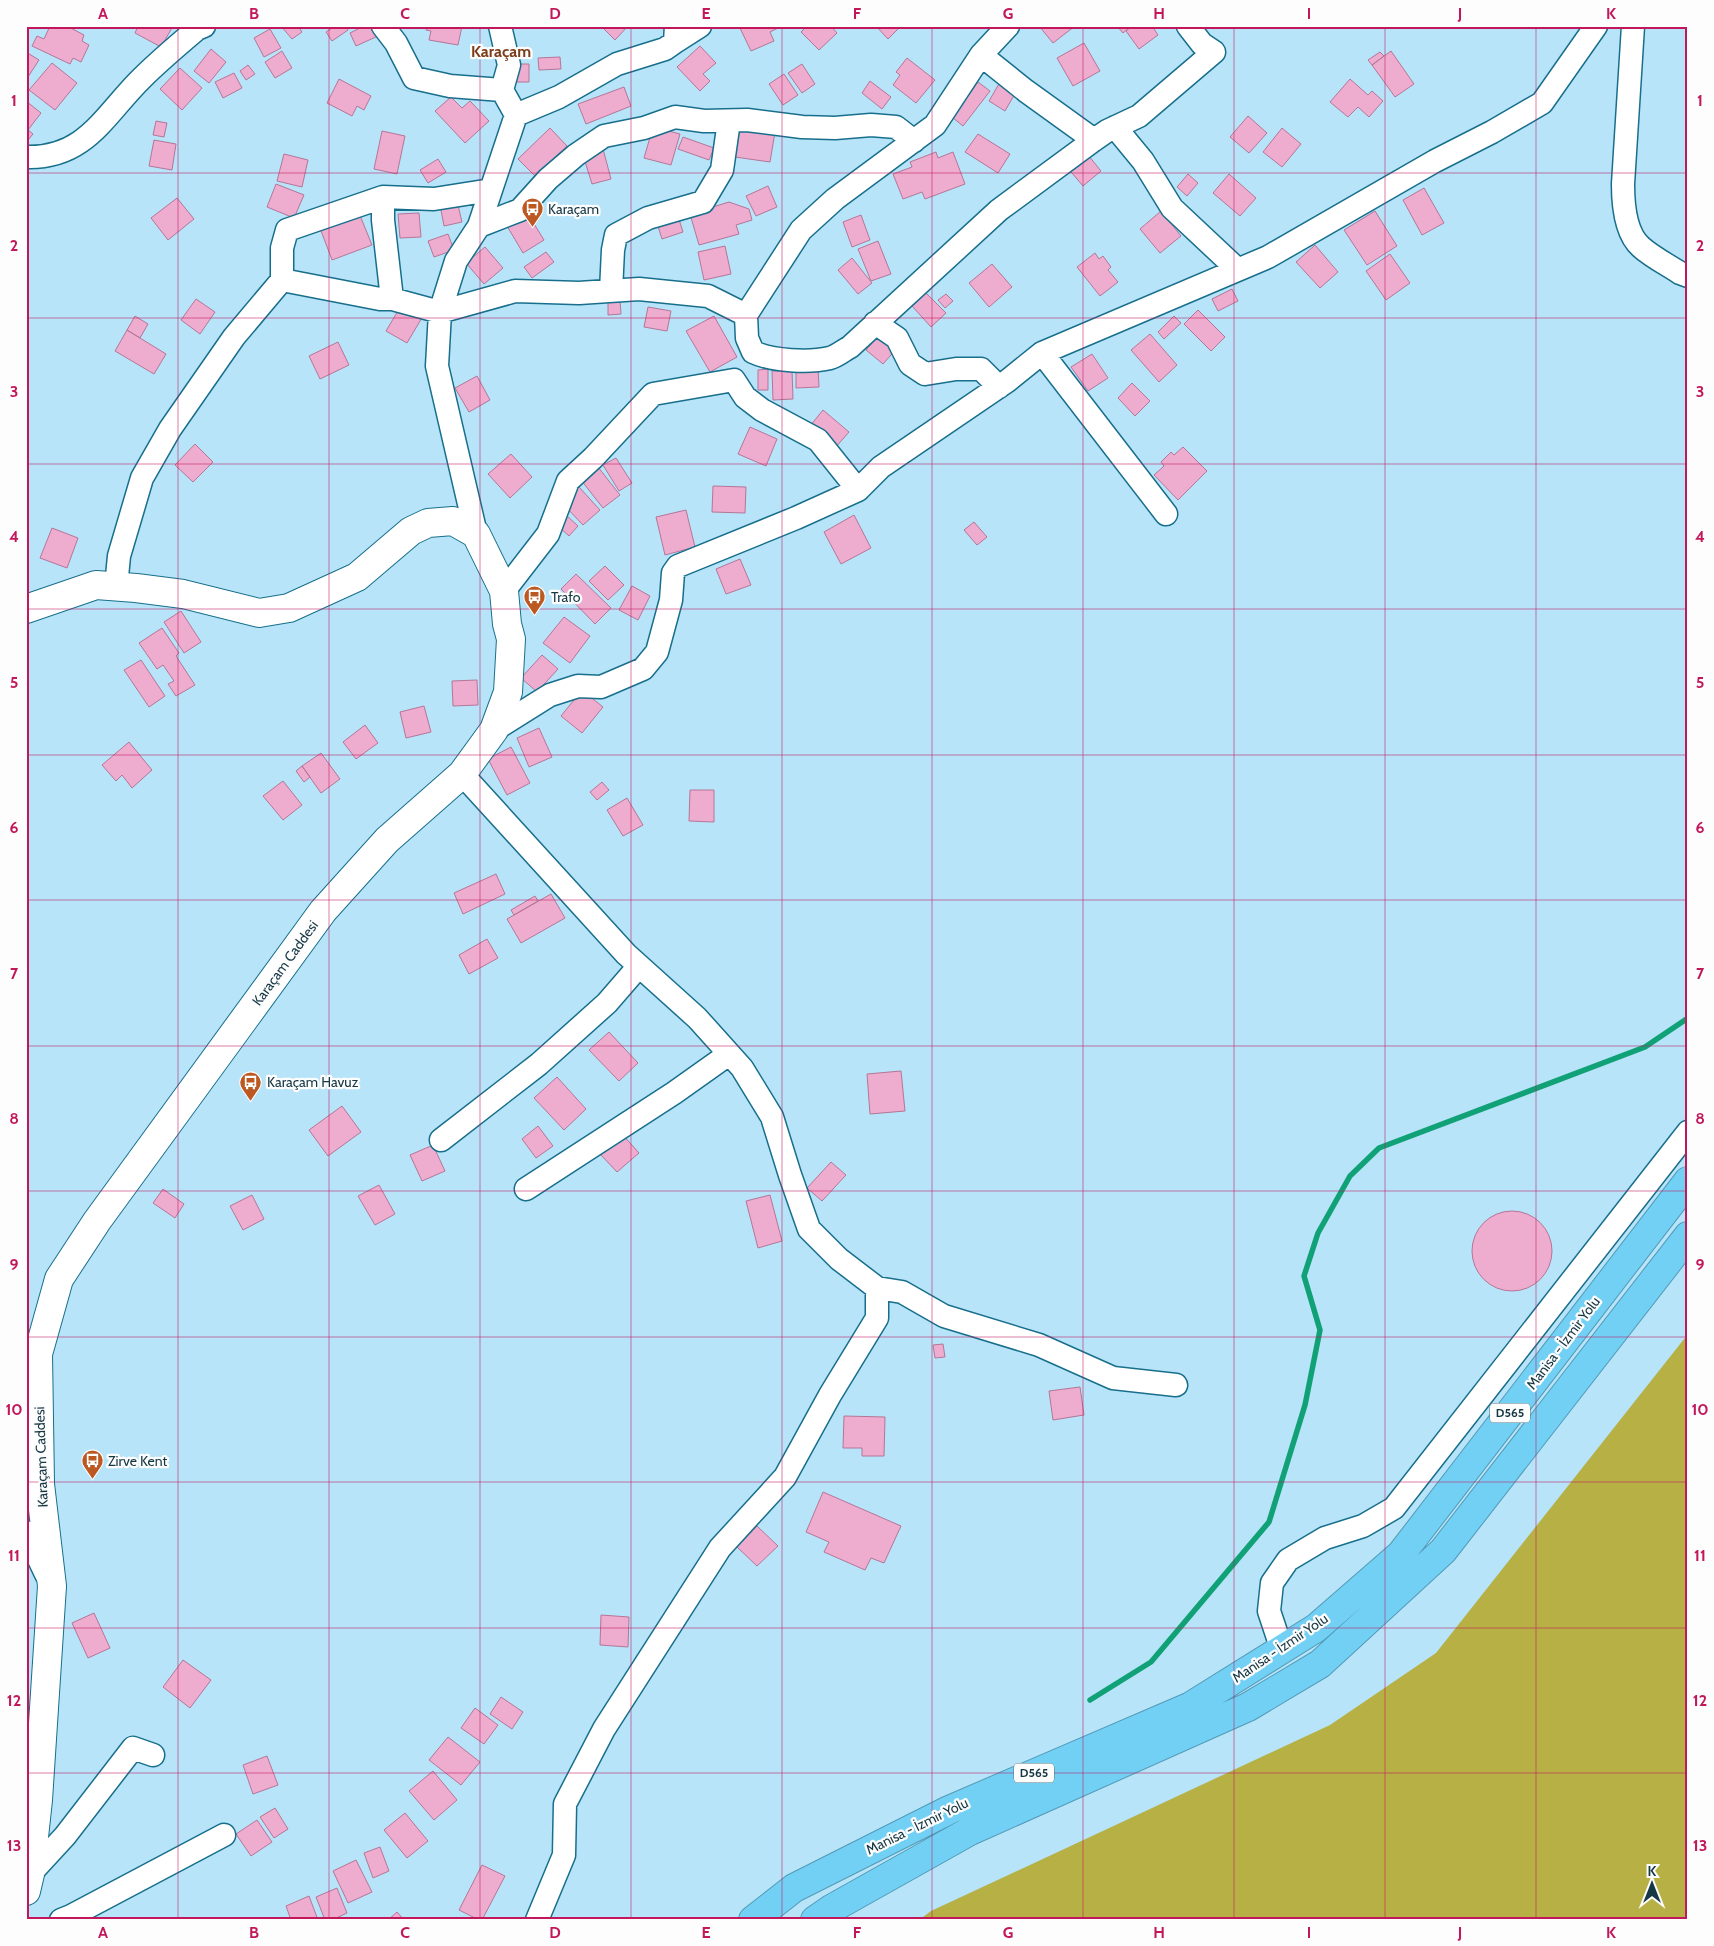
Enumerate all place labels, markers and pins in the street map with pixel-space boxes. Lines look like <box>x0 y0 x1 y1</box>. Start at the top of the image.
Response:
bus stop icon: Karaçam <box>520 197 544 228</box>
place label: Karaçam <box>548 200 599 218</box>
bus stop icon: Trafo <box>523 585 547 616</box>
place label: Trafo <box>551 588 581 606</box>
bus stop icon: Karaçam Havuz <box>239 1070 263 1101</box>
place label: Karaçam Havuz <box>267 1073 359 1091</box>
bus stop icon: Zirve Kent <box>80 1449 104 1480</box>
place label: Zirve Kent <box>108 1452 167 1470</box>

